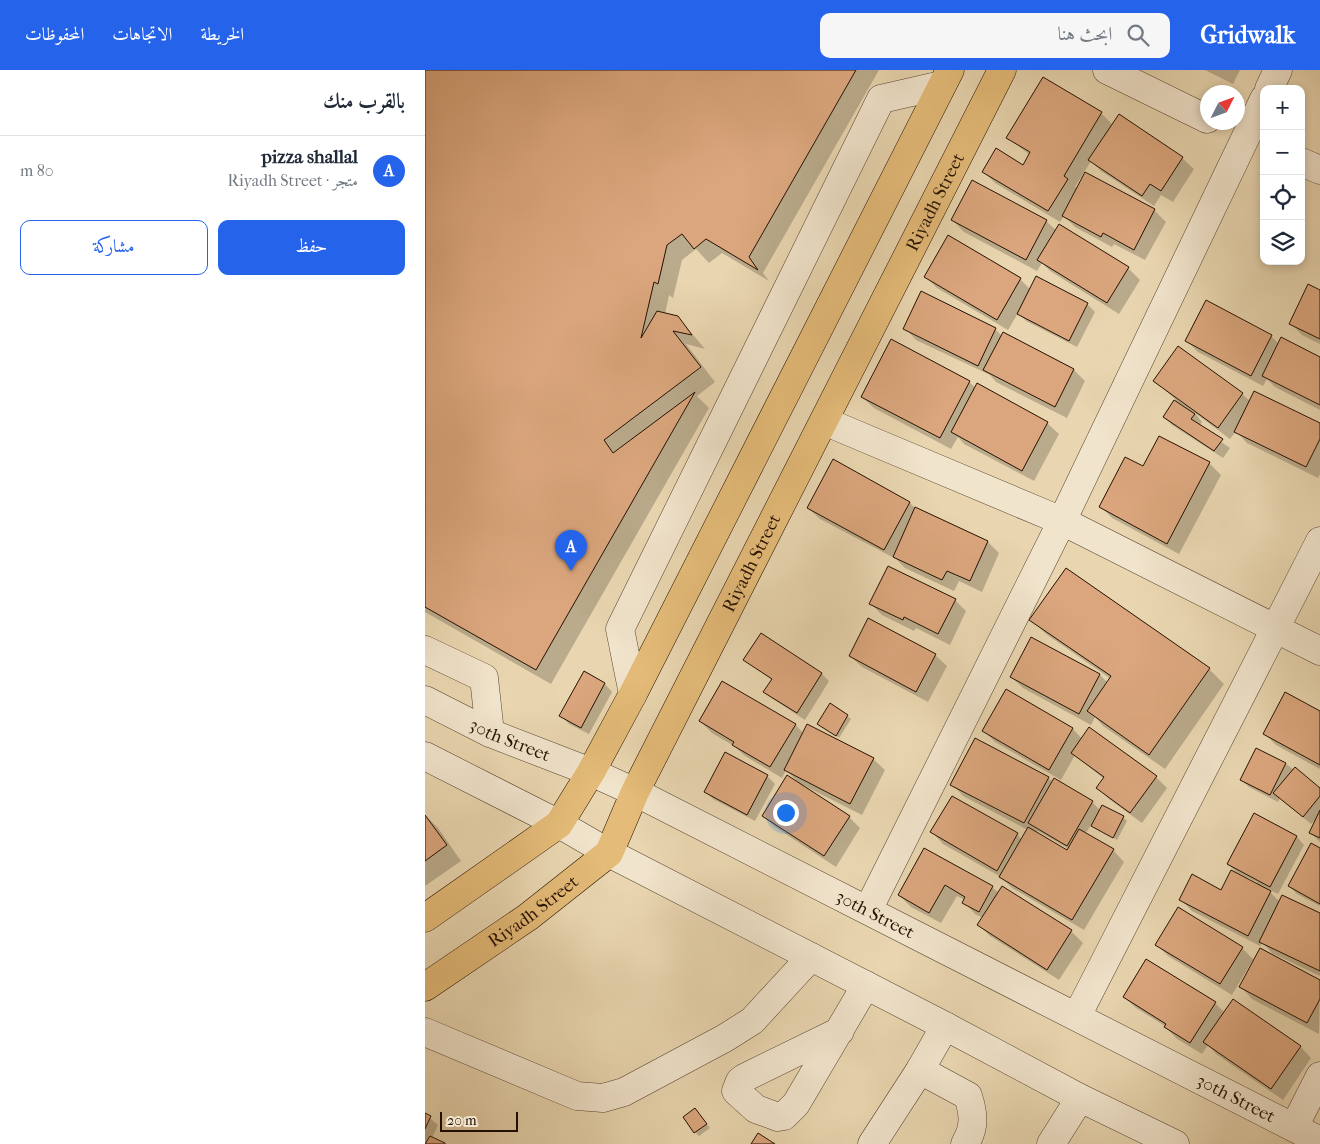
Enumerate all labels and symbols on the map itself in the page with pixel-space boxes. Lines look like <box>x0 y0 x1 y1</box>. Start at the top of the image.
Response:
north arrow <box>1200 85 1245 130</box>
street label: Riyadh Street <box>901 149 969 254</box>
street label: Riyadh Street <box>718 510 785 615</box>
pin: A <box>555 530 587 571</box>
street label: 30th Street <box>466 714 554 766</box>
your location <box>773 800 799 826</box>
street label: Riyadh Street <box>484 871 583 952</box>
street label: 30th Street <box>832 886 918 943</box>
street label: 30th Street <box>1193 1069 1279 1127</box>
scale bar <box>440 1109 517 1132</box>

